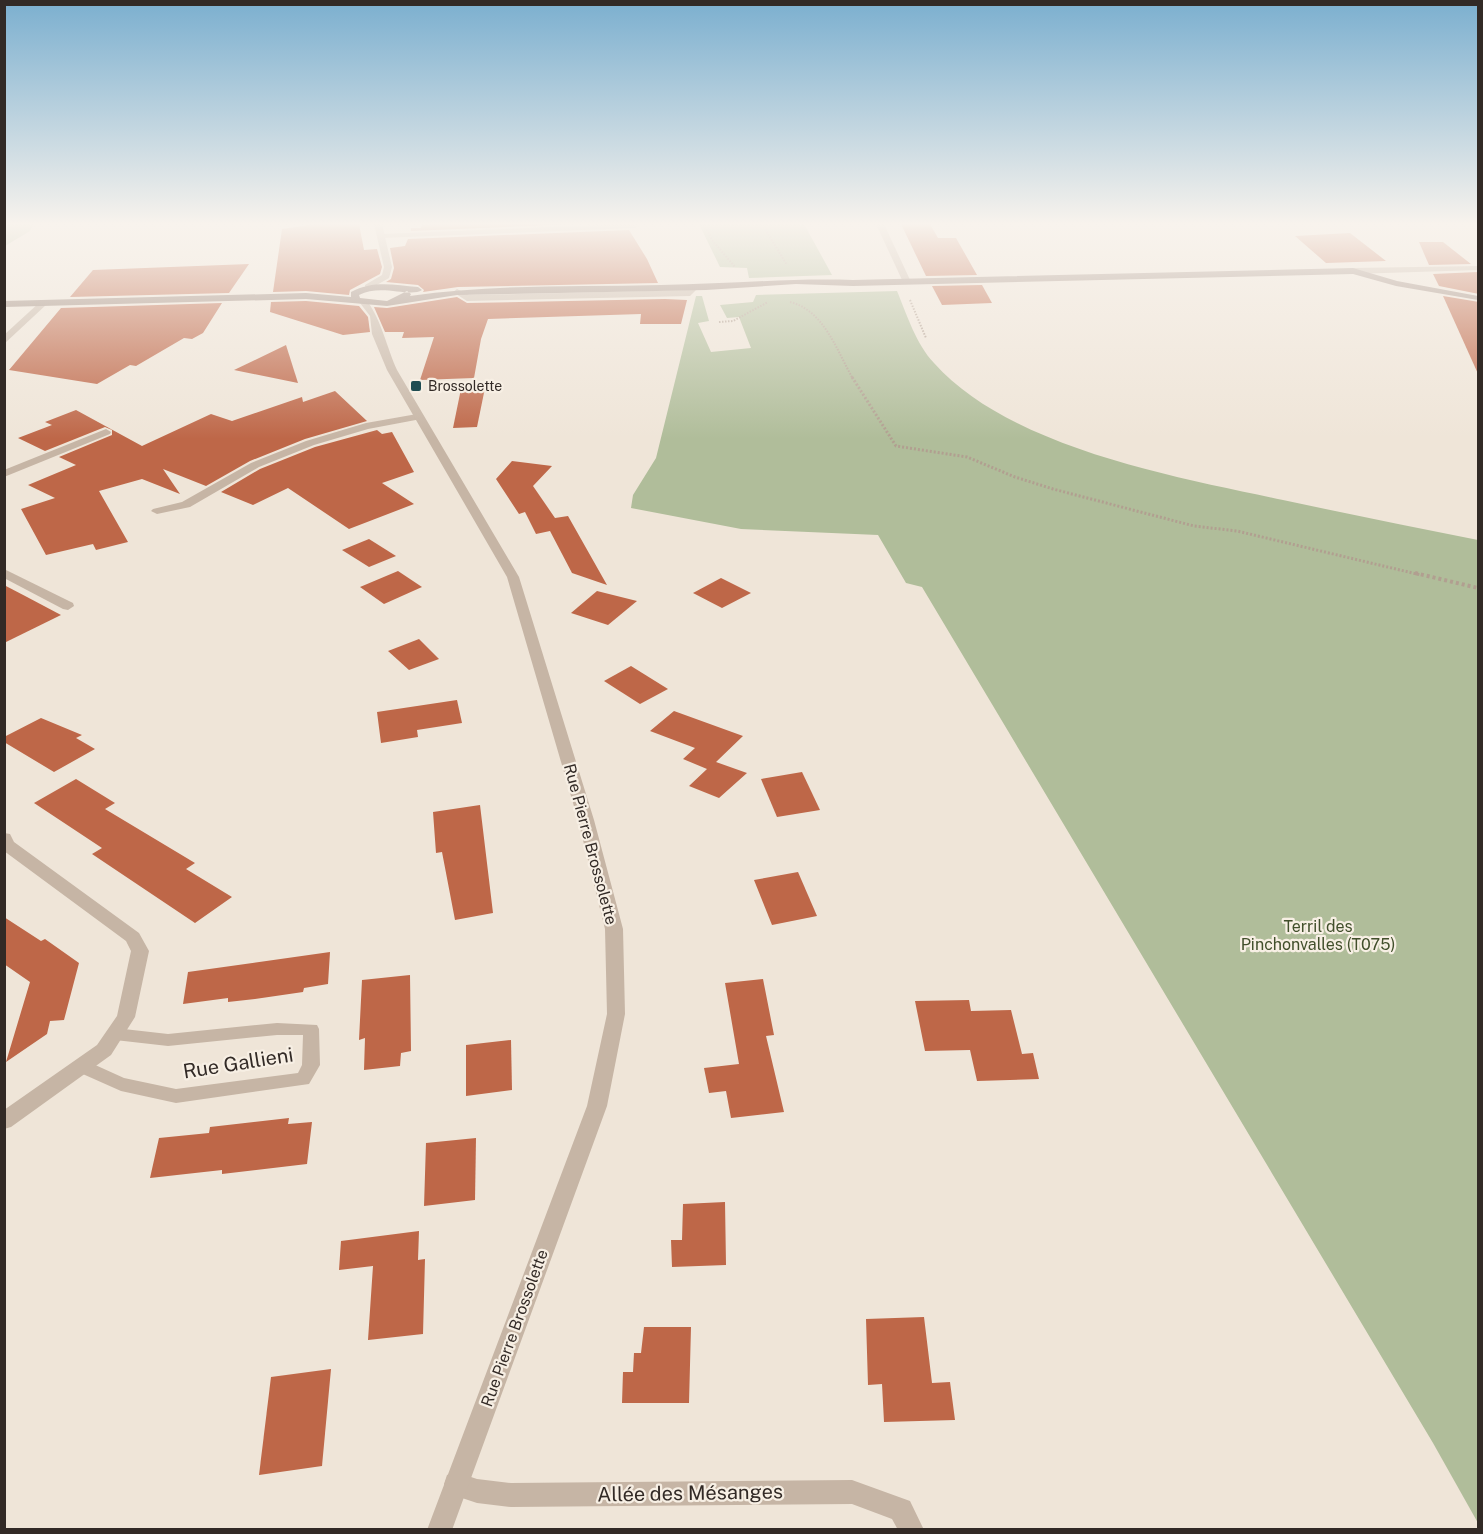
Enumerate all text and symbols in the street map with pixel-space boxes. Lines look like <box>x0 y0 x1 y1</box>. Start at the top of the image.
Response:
place label: Brossolette <box>428 378 502 394</box>
marker: Brossolette <box>409 379 423 393</box>
street label: Rue Pierre Brossolette <box>560 762 621 927</box>
park label: Terril des Pinchonvalles (T075) <box>1241 917 1395 954</box>
street label: Rue Gallieni <box>181 1042 295 1084</box>
street label: Rue Pierre Brossolette <box>477 1247 552 1409</box>
street label: Allée des Mésanges <box>597 1479 783 1507</box>

